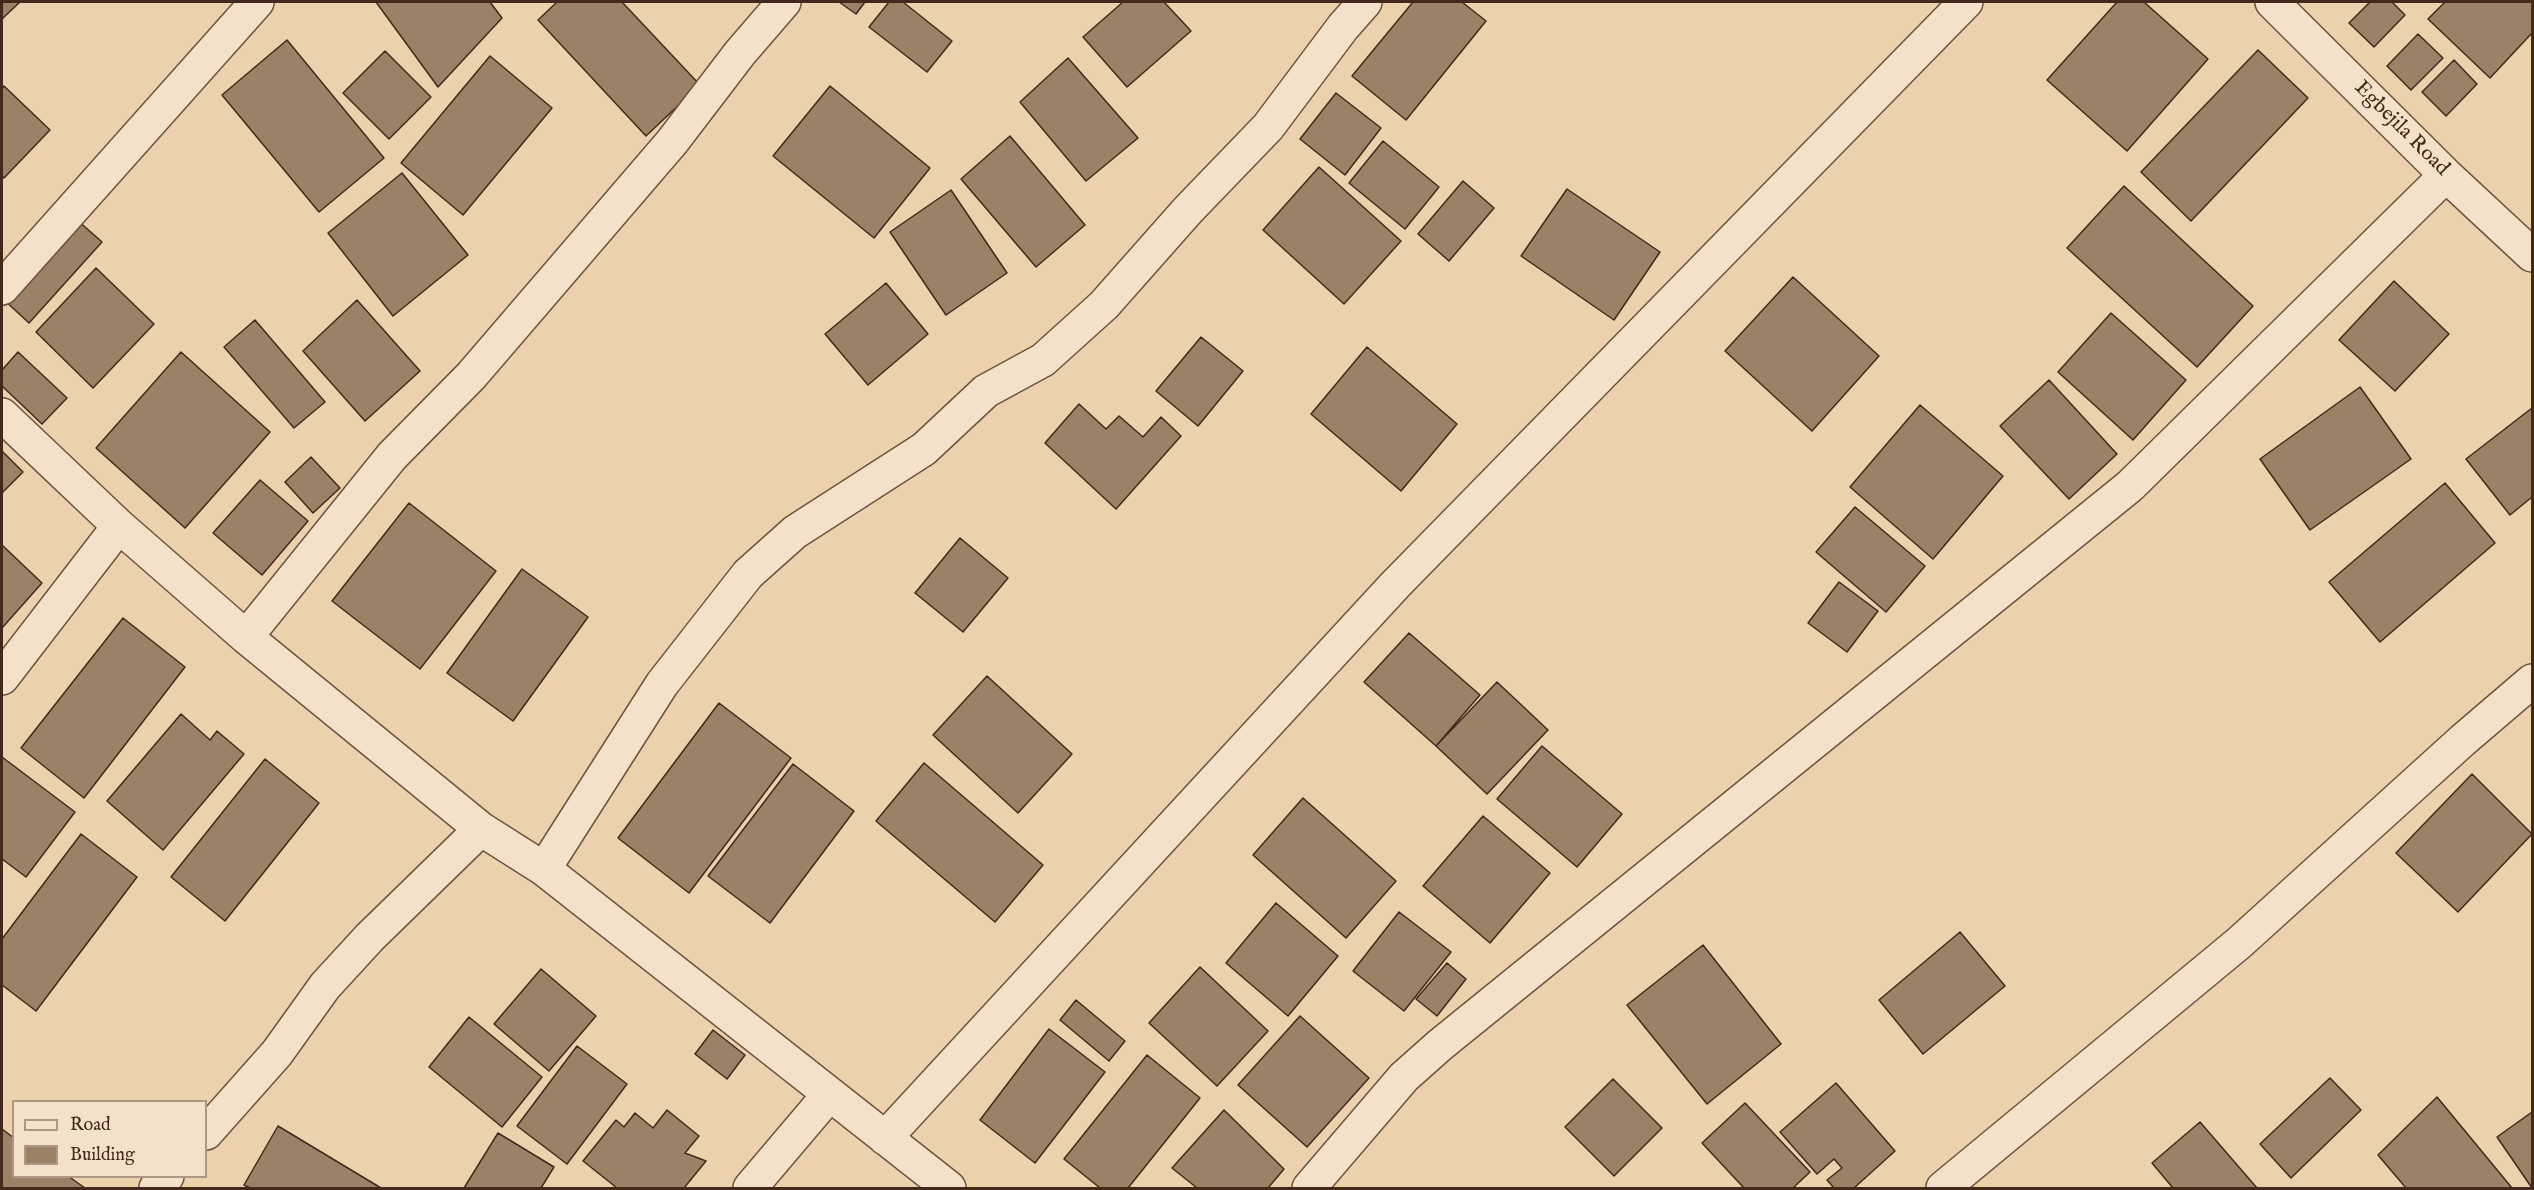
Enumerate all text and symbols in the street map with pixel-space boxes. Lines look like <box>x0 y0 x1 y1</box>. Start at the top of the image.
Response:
street label: Egbejila Road <box>2348 76 2454 182</box>
legend <box>12 1100 207 1178</box>
text: Road <box>70 1114 111 1137</box>
text: Building <box>70 1144 135 1167</box>

